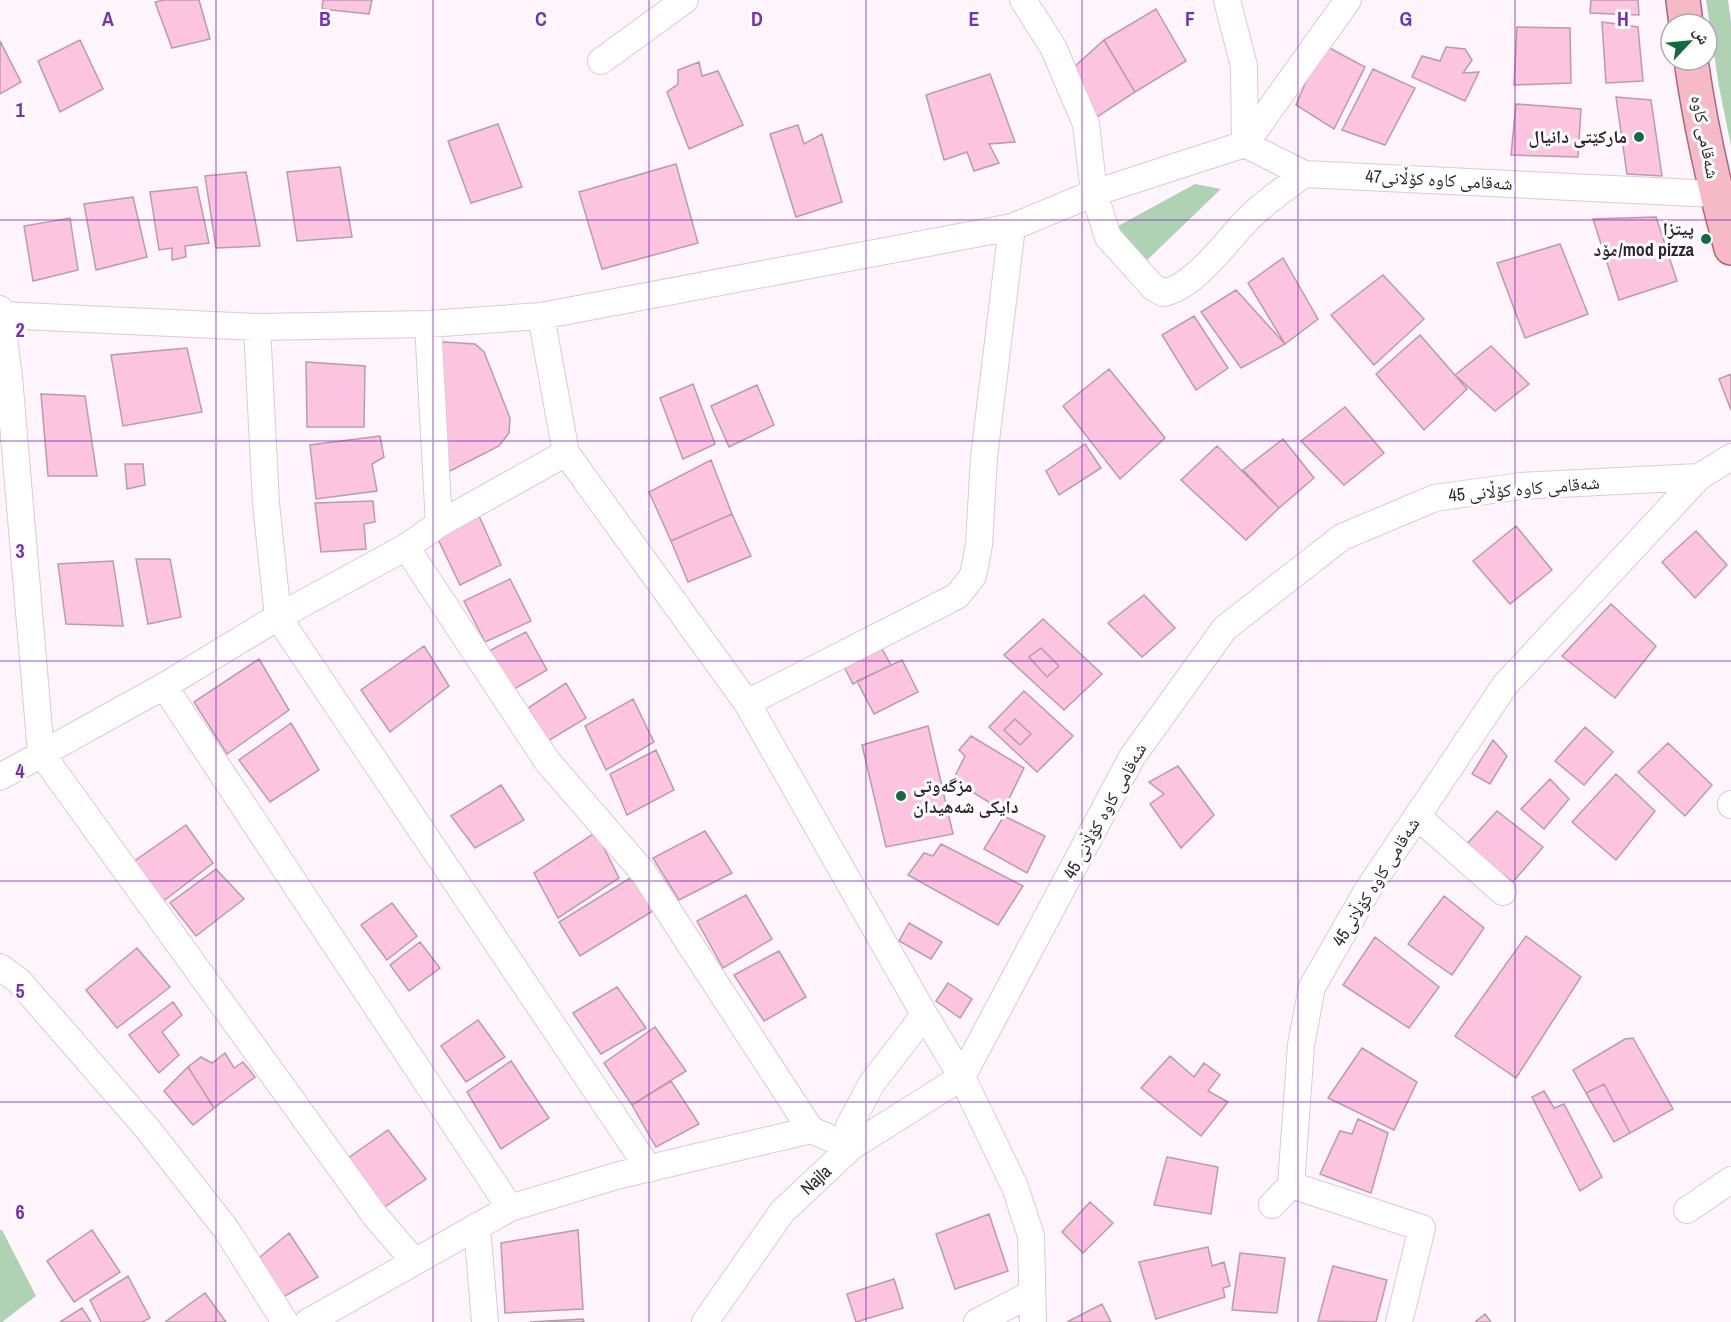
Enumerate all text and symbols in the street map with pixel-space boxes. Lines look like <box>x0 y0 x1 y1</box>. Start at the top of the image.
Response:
text: A <box>102 5 114 32</box>
text: B <box>319 5 331 32</box>
text: C <box>535 5 547 32</box>
text: D <box>751 5 763 32</box>
text: E <box>969 5 980 32</box>
text: F <box>1185 5 1195 32</box>
text: G <box>1400 5 1412 32</box>
text: H <box>1617 5 1629 32</box>
north arrow <box>1659 12 1719 72</box>
text: ش <box>1689 23 1716 48</box>
street label: شەقامی کاوە <box>1685 93 1726 181</box>
text: 1 <box>15 96 25 123</box>
place label: مارکێتی دانیال <box>1528 124 1627 149</box>
marker: مارکێتی دانیال <box>1632 130 1646 144</box>
street label: شەقامی کاوە کۆڵانی47 <box>1365 163 1513 196</box>
place label: پیتزا مۆد/mod pizza <box>1593 216 1695 262</box>
marker: پیتزا مۆد/mod pizza <box>1699 232 1713 246</box>
text: 2 <box>15 316 25 343</box>
street label: شەقامی کاوە کۆڵانی 45 <box>1447 469 1601 508</box>
text: 3 <box>15 537 25 564</box>
street label: شەقامی کاوە کۆڵانی 45 <box>1057 738 1152 883</box>
text: 4 <box>15 757 25 784</box>
place label: مزگەوتی دایکی شەهیدان <box>913 773 1019 819</box>
marker: مزگەوتی دایکی شەهیدان <box>894 789 908 803</box>
street label: شەقامی کاوە کۆڵانی45 <box>1326 813 1425 951</box>
text: 5 <box>15 977 25 1004</box>
street label: Najla <box>795 1159 836 1200</box>
text: 6 <box>15 1198 25 1225</box>

